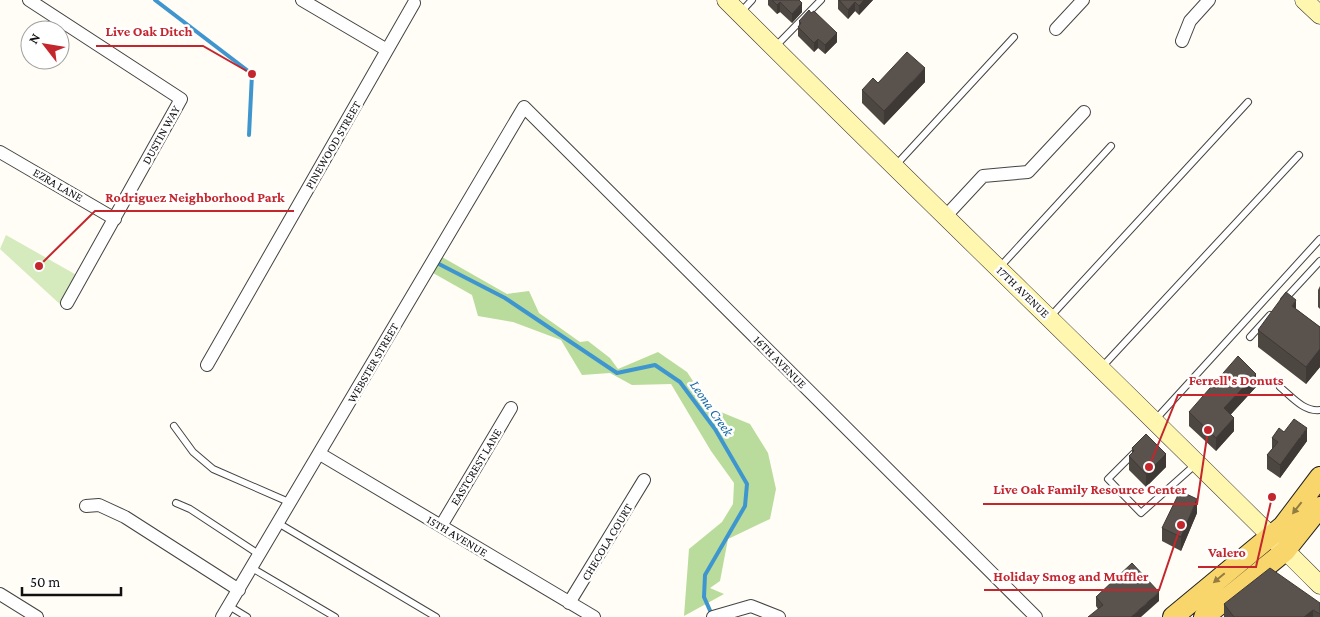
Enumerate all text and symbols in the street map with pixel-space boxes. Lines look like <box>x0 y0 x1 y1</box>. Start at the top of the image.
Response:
callout: Live Oak Ditch <box>96 17 203 46</box>
north arrow <box>20 20 70 70</box>
text: Live Oak Ditch <box>105 23 193 39</box>
text: N <box>25 30 43 47</box>
street label: PINEWOOD STREET <box>302 98 364 192</box>
street label: DUSTIN WAY <box>139 103 183 167</box>
street label: EZRA LANE <box>31 165 86 205</box>
callout: Rodriguez Neighborhood Park <box>95 182 294 211</box>
text: Rodriguez Neighborhood Park <box>105 189 285 205</box>
street label: 17TH AVENUE <box>994 263 1053 321</box>
street label: WEBSTER STREET <box>344 320 402 405</box>
street label: 16TH AVENUE <box>751 333 810 392</box>
callout: Ferrell's Donuts <box>1178 366 1293 395</box>
text: Ferrell's Donuts <box>1189 372 1284 388</box>
water label: Leona Creek <box>687 377 737 440</box>
street label: EASTCREST LANE <box>448 426 505 508</box>
callout: Live Oak Family Resource Center <box>983 475 1197 504</box>
text: Live Oak Family Resource Center <box>993 481 1187 497</box>
street label: CHECOLA COURT <box>579 501 636 583</box>
one-way arrow <box>1291 501 1302 514</box>
street label: 15TH AVENUE <box>424 512 490 560</box>
callout: Valero <box>1198 538 1256 567</box>
text: Valero <box>1207 544 1246 560</box>
callout: Holiday Smog and Muffler <box>984 561 1159 590</box>
scale bar <box>22 564 121 596</box>
text: Holiday Smog and Muffler <box>993 568 1149 584</box>
one-way arrow <box>1213 572 1225 583</box>
text: 50 m <box>30 574 60 590</box>

